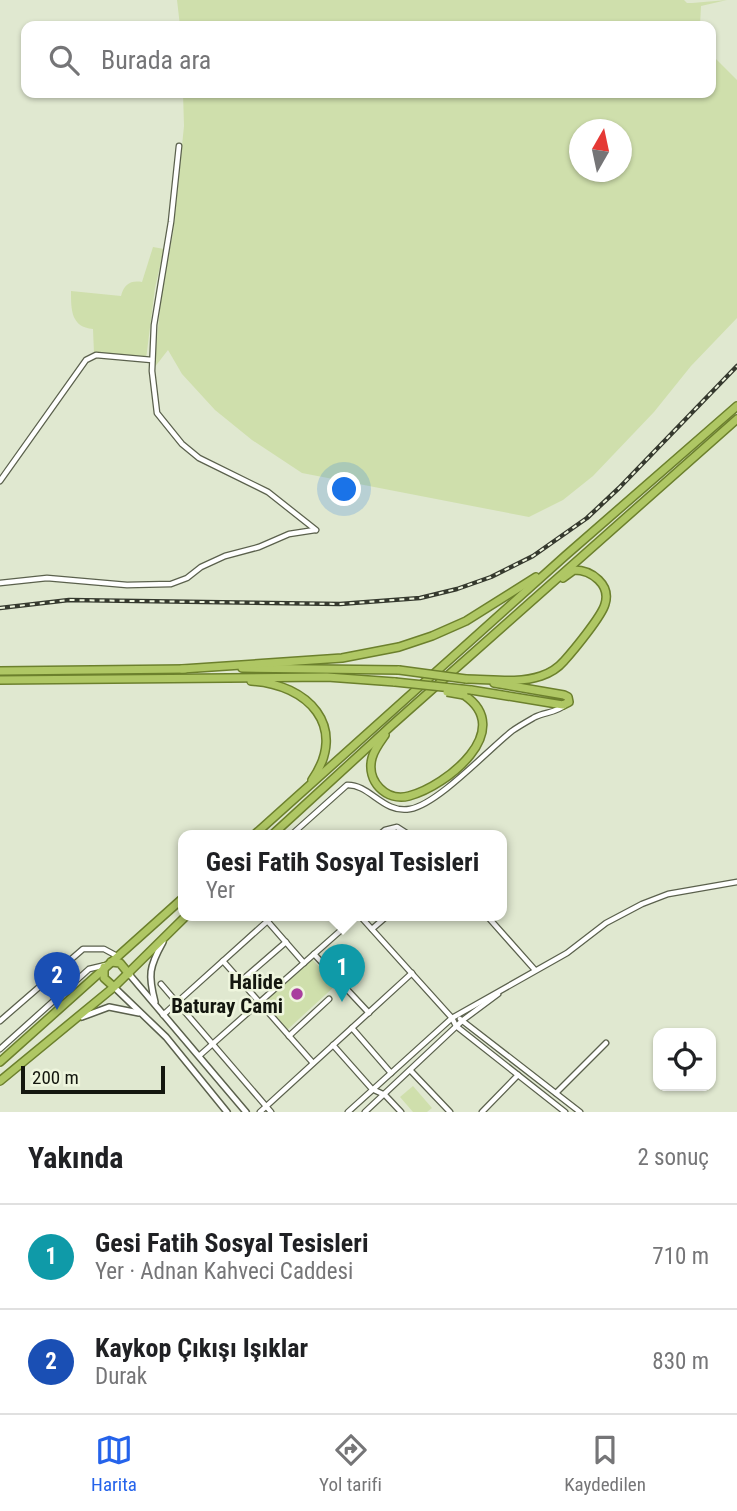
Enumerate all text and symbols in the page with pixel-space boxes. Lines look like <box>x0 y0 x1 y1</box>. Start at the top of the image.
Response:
search box <box>21 21 716 98</box>
icon: search <box>45 41 83 79</box>
text: Burada ara <box>101 45 211 75</box>
north arrow <box>569 119 632 182</box>
your location <box>327 472 361 506</box>
popup <box>178 830 507 921</box>
text: Gesi Fatih Sosyal Tesisleri <box>206 847 479 877</box>
text: Yer <box>206 877 235 904</box>
pin: 1 <box>319 944 365 1002</box>
pin: 2 <box>34 952 80 1010</box>
place label: Halide Baturay Cami <box>171 970 283 1018</box>
marker: Halide Baturay Cami <box>289 986 305 1002</box>
map controls <box>653 1028 716 1091</box>
button: locate <box>653 1028 716 1091</box>
scale bar <box>21 1063 164 1095</box>
text: 200 m <box>32 1066 79 1089</box>
text: Yakında <box>28 1140 123 1175</box>
text: 2 sonuç <box>637 1144 709 1171</box>
text: Gesi Fatih Sosyal Tesisleri <box>95 1228 368 1258</box>
text: 1 <box>45 1243 57 1270</box>
text: 710 m <box>652 1243 709 1270</box>
text: Yer · Adnan Kahveci Caddesi <box>95 1258 353 1285</box>
text: Kaykop Çıkışı Işıklar <box>95 1333 308 1363</box>
text: 2 <box>45 1348 57 1375</box>
text: 830 m <box>652 1348 709 1375</box>
text: Durak <box>95 1363 147 1390</box>
tab: Harita <box>91 1431 137 1496</box>
tab: Yol tarifi <box>319 1431 382 1496</box>
tab: Kaydedilen <box>564 1431 646 1496</box>

